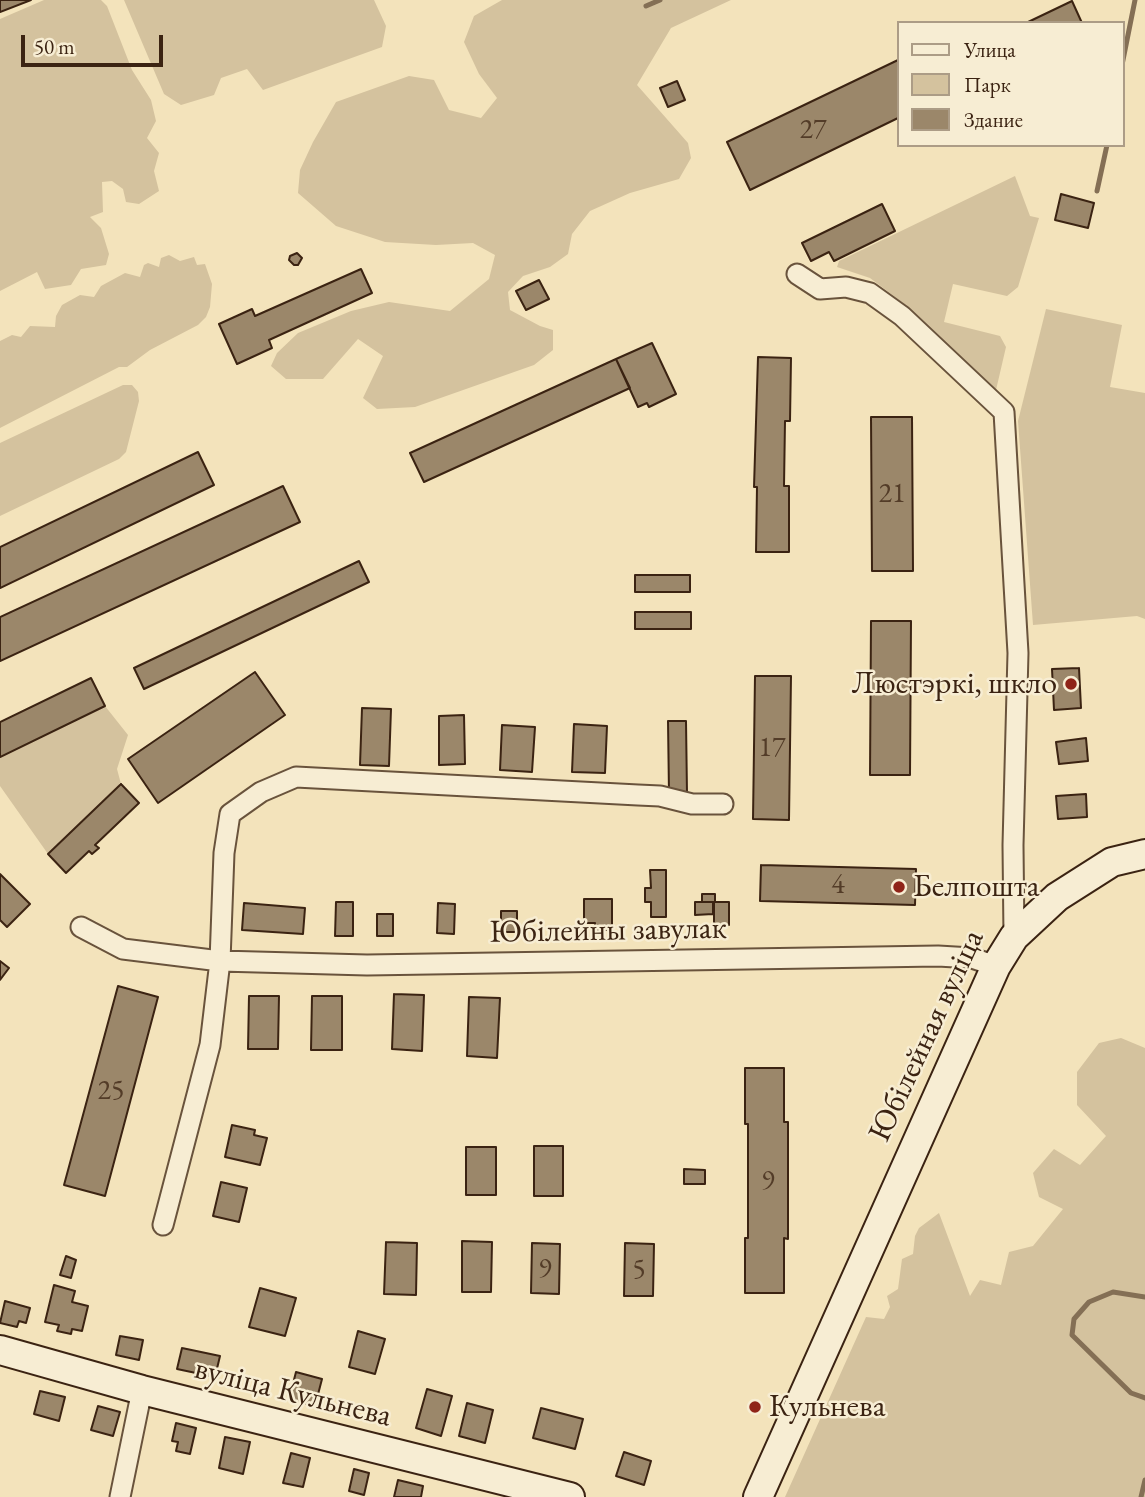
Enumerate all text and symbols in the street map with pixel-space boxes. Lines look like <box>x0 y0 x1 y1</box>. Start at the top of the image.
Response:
scale bar <box>24 21 166 65</box>
legend <box>897 21 1124 147</box>
text: 50 m <box>34 33 75 60</box>
text: Улица <box>964 36 1016 63</box>
text: Парк <box>964 71 1011 98</box>
text: Здание <box>964 106 1023 133</box>
house number: 27 <box>800 113 826 147</box>
house number: 21 <box>879 477 905 511</box>
place label: Люстэркі, шкло <box>852 665 1057 703</box>
marker: Люстэркі, шкло <box>1063 676 1079 692</box>
house number: 17 <box>759 731 785 765</box>
house number: 4 <box>831 868 845 902</box>
place label: Белпошта <box>913 868 1040 906</box>
marker: Белпошта <box>891 879 907 895</box>
street label: Юбілейны завулак <box>489 910 727 952</box>
street label: Юбілейная вуліца <box>861 924 993 1148</box>
house number: 25 <box>98 1074 124 1108</box>
house number: 9 <box>761 1164 775 1198</box>
house number: 9 <box>538 1252 552 1286</box>
house number: 5 <box>632 1253 646 1287</box>
street label: вуліца Кульнева <box>191 1350 395 1436</box>
place label: Кульнева <box>769 1388 885 1426</box>
marker: Кульнева <box>747 1399 763 1415</box>

